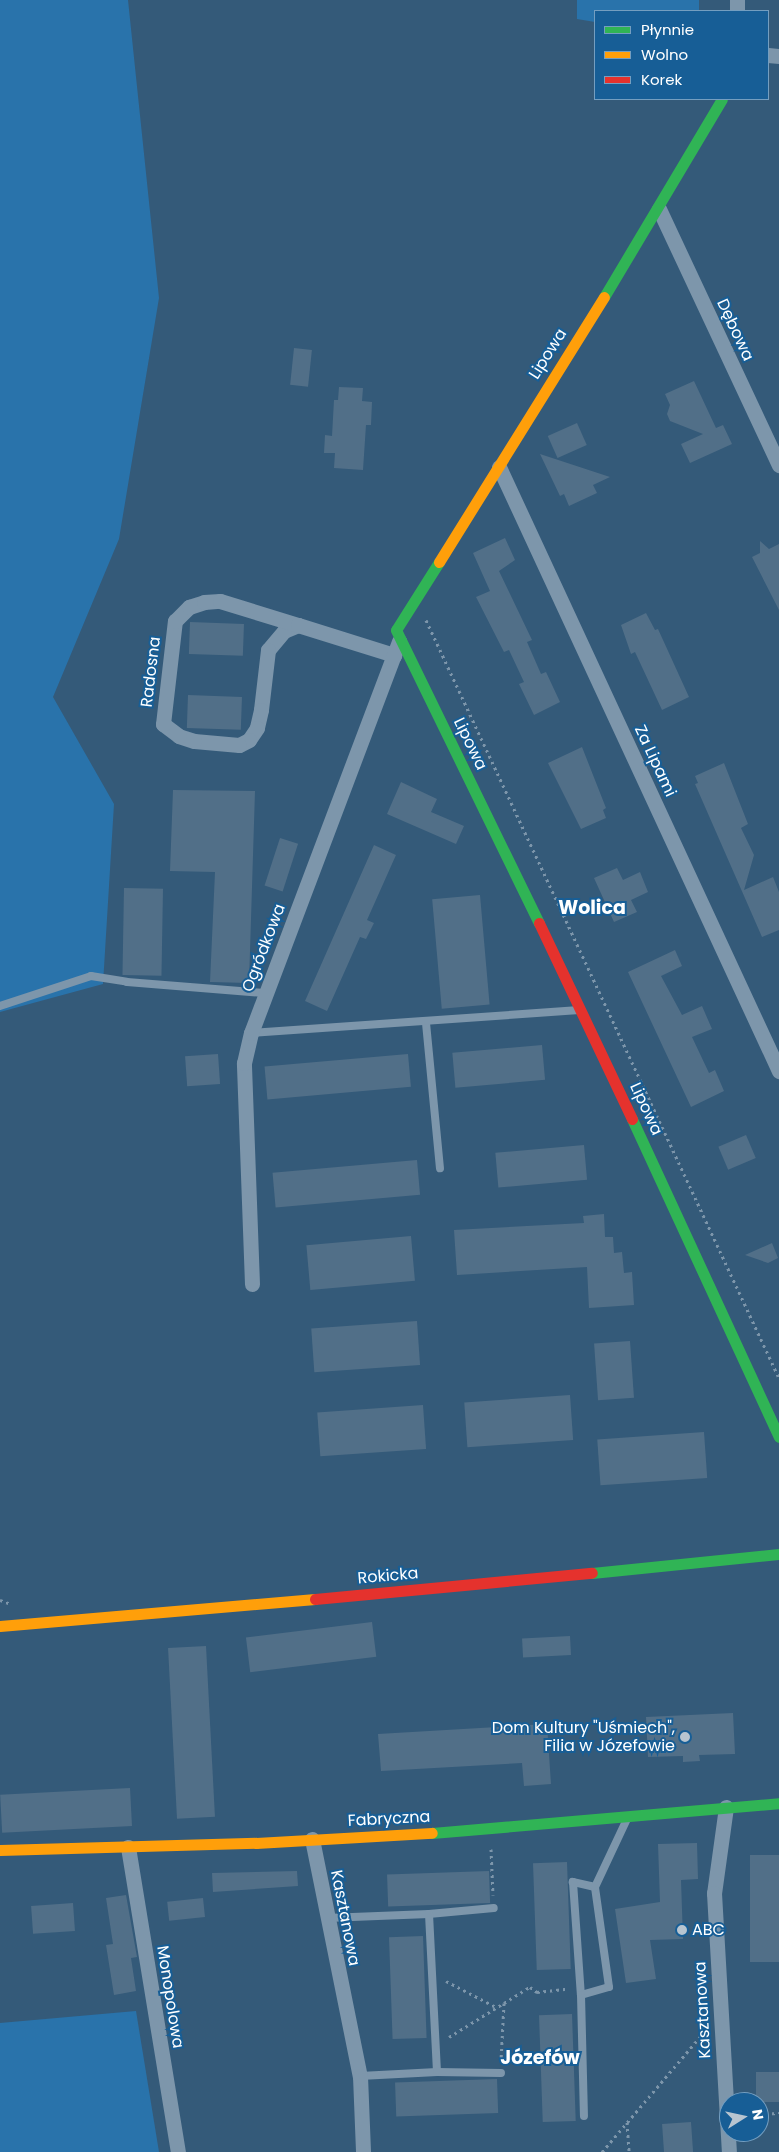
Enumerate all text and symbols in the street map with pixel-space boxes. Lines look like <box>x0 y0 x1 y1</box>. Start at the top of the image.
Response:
legend <box>594 10 769 100</box>
text: Płynnie <box>641 19 694 40</box>
text: Wolno <box>641 44 688 65</box>
text: Korek <box>641 69 682 90</box>
street label: Dębowa <box>712 296 758 364</box>
street label: Lipowa <box>525 325 571 383</box>
street label: Radosna <box>137 636 165 708</box>
street label: Lipowa <box>449 715 491 773</box>
street label: Za Lipami <box>630 722 680 800</box>
district label: Wolica <box>558 897 626 919</box>
street label: Ogródkowa <box>238 901 290 995</box>
street label: Lipowa <box>625 1080 667 1138</box>
street label: Rokicka <box>357 1564 419 1588</box>
place label: Dom Kultury "Uśmiech", Filia w Józefowie <box>492 1718 675 1756</box>
marker: Dom Kultury "Uśmiech", Filia w Józefowie <box>679 1731 691 1743</box>
street label: Fabryczna <box>347 1807 431 1831</box>
street label: Kasztanowa <box>326 1869 364 1967</box>
place label: ABC <box>692 1920 725 1940</box>
marker: ABC <box>676 1924 688 1936</box>
street label: Monopolowa <box>152 1944 188 2050</box>
street label: Kasztanowa <box>691 1961 715 2059</box>
district label: Józefów <box>500 2047 580 2069</box>
north arrow <box>719 2092 769 2142</box>
text: N <box>747 2108 769 2121</box>

